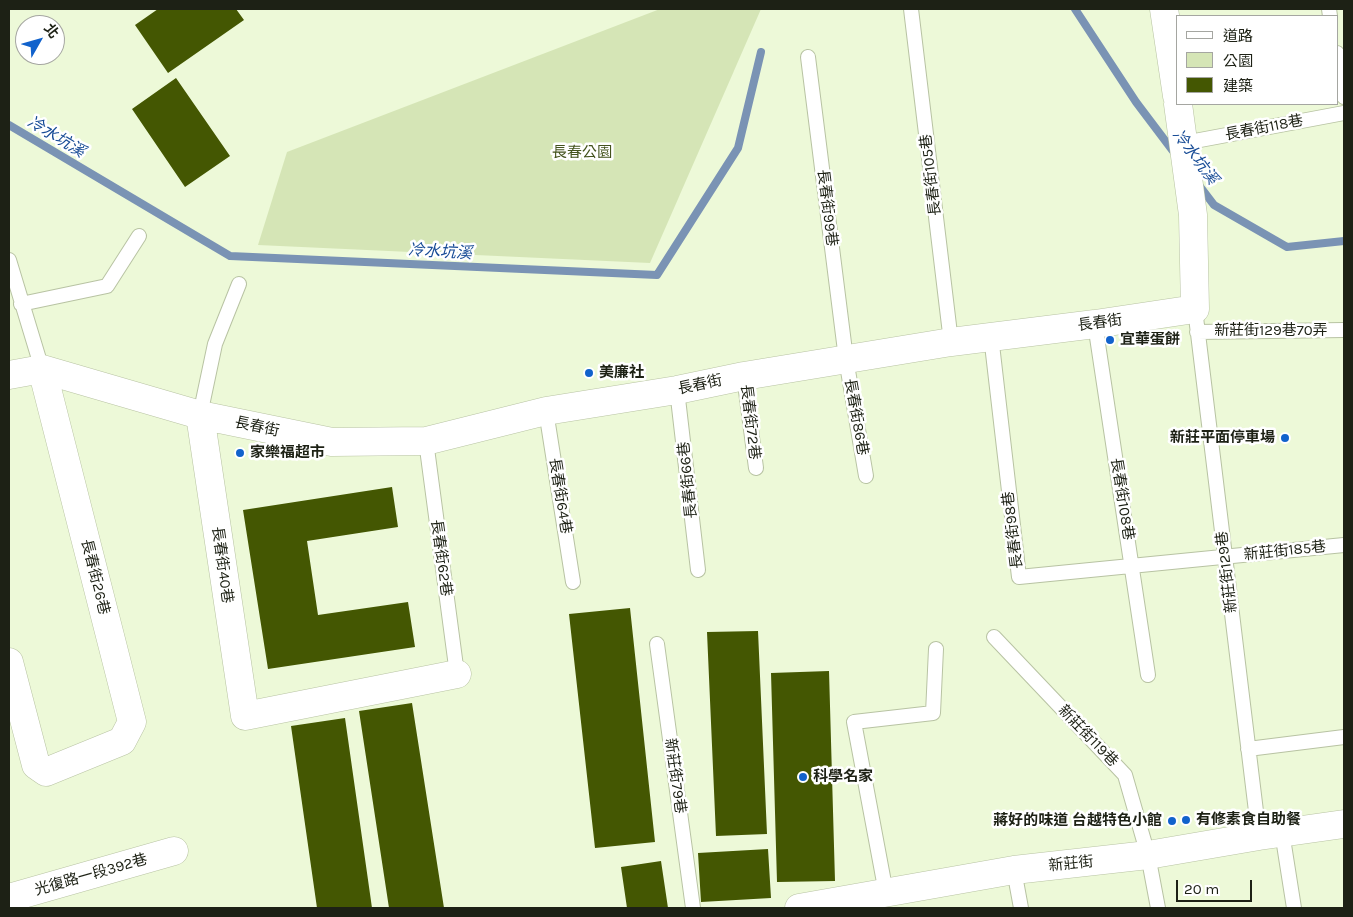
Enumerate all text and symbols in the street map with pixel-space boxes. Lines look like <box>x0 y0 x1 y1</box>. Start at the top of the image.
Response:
north arrow <box>15 15 65 65</box>
legend <box>1176 15 1338 105</box>
text: 北 <box>40 20 62 42</box>
text: 道路 <box>1223 27 1253 45</box>
text: 公園 <box>1223 52 1253 70</box>
text: 建築 <box>1223 77 1253 95</box>
water label: 冷水坑溪 <box>24 112 88 162</box>
street label: 長春街118巷 <box>1223 112 1305 144</box>
water label: 冷水坑溪 <box>1168 126 1222 188</box>
street label: 長春街105巷 <box>917 133 945 217</box>
park label: 長春公園 <box>552 144 612 162</box>
street label: 長春街99巷 <box>813 168 841 248</box>
water label: 冷水坑溪 <box>408 241 472 263</box>
street label: 長春街 <box>1076 311 1124 335</box>
street label: 新莊街129巷70弄 <box>1214 322 1328 340</box>
place label: 宜華蛋餅 <box>1120 331 1180 349</box>
marker: 宜華蛋餅 <box>1104 334 1116 346</box>
place label: 美廉社 <box>599 364 644 382</box>
marker: 美廉社 <box>583 367 595 379</box>
street label: 長春街 <box>676 372 724 398</box>
street label: 長春街86巷 <box>840 377 872 457</box>
street label: 長春街72巷 <box>736 383 764 461</box>
street label: 長春街 <box>233 414 281 440</box>
place label: 新莊平面停車場 <box>1170 429 1275 447</box>
marker: 新莊平面停車場 <box>1279 432 1291 444</box>
street label: 長春街66巷 <box>675 441 701 519</box>
place label: 家樂福超市 <box>250 444 325 462</box>
marker: 家樂福超市 <box>234 447 246 459</box>
street label: 長春街64巷 <box>545 457 575 535</box>
street label: 長春街108巷 <box>1107 457 1137 541</box>
street label: 長春街98巷 <box>999 490 1027 570</box>
street label: 長春街62巷 <box>427 518 455 598</box>
street label: 長春街40巷 <box>208 525 236 605</box>
street label: 新莊街129巷 <box>1213 530 1241 614</box>
street label: 長春街26巷 <box>77 537 113 617</box>
street label: 新莊街185巷 <box>1243 538 1327 564</box>
street label: 新莊街119巷 <box>1054 701 1122 771</box>
street label: 新莊街79巷 <box>661 737 689 815</box>
place label: 科學名家 <box>813 768 873 786</box>
marker: 科學名家 <box>797 771 809 783</box>
place label: 有修素食自助餐 <box>1196 811 1301 829</box>
place label: 蔣好的味道 台越特色小館 <box>993 812 1162 830</box>
marker: 有修素食自助餐 <box>1180 814 1192 826</box>
marker: 蔣好的味道 台越特色小館 <box>1166 815 1178 827</box>
street label: 光復路一段392巷 <box>33 850 149 900</box>
street label: 新莊街 <box>1048 853 1094 875</box>
scale bar <box>1178 870 1254 902</box>
text: 20 m <box>1184 880 1219 898</box>

